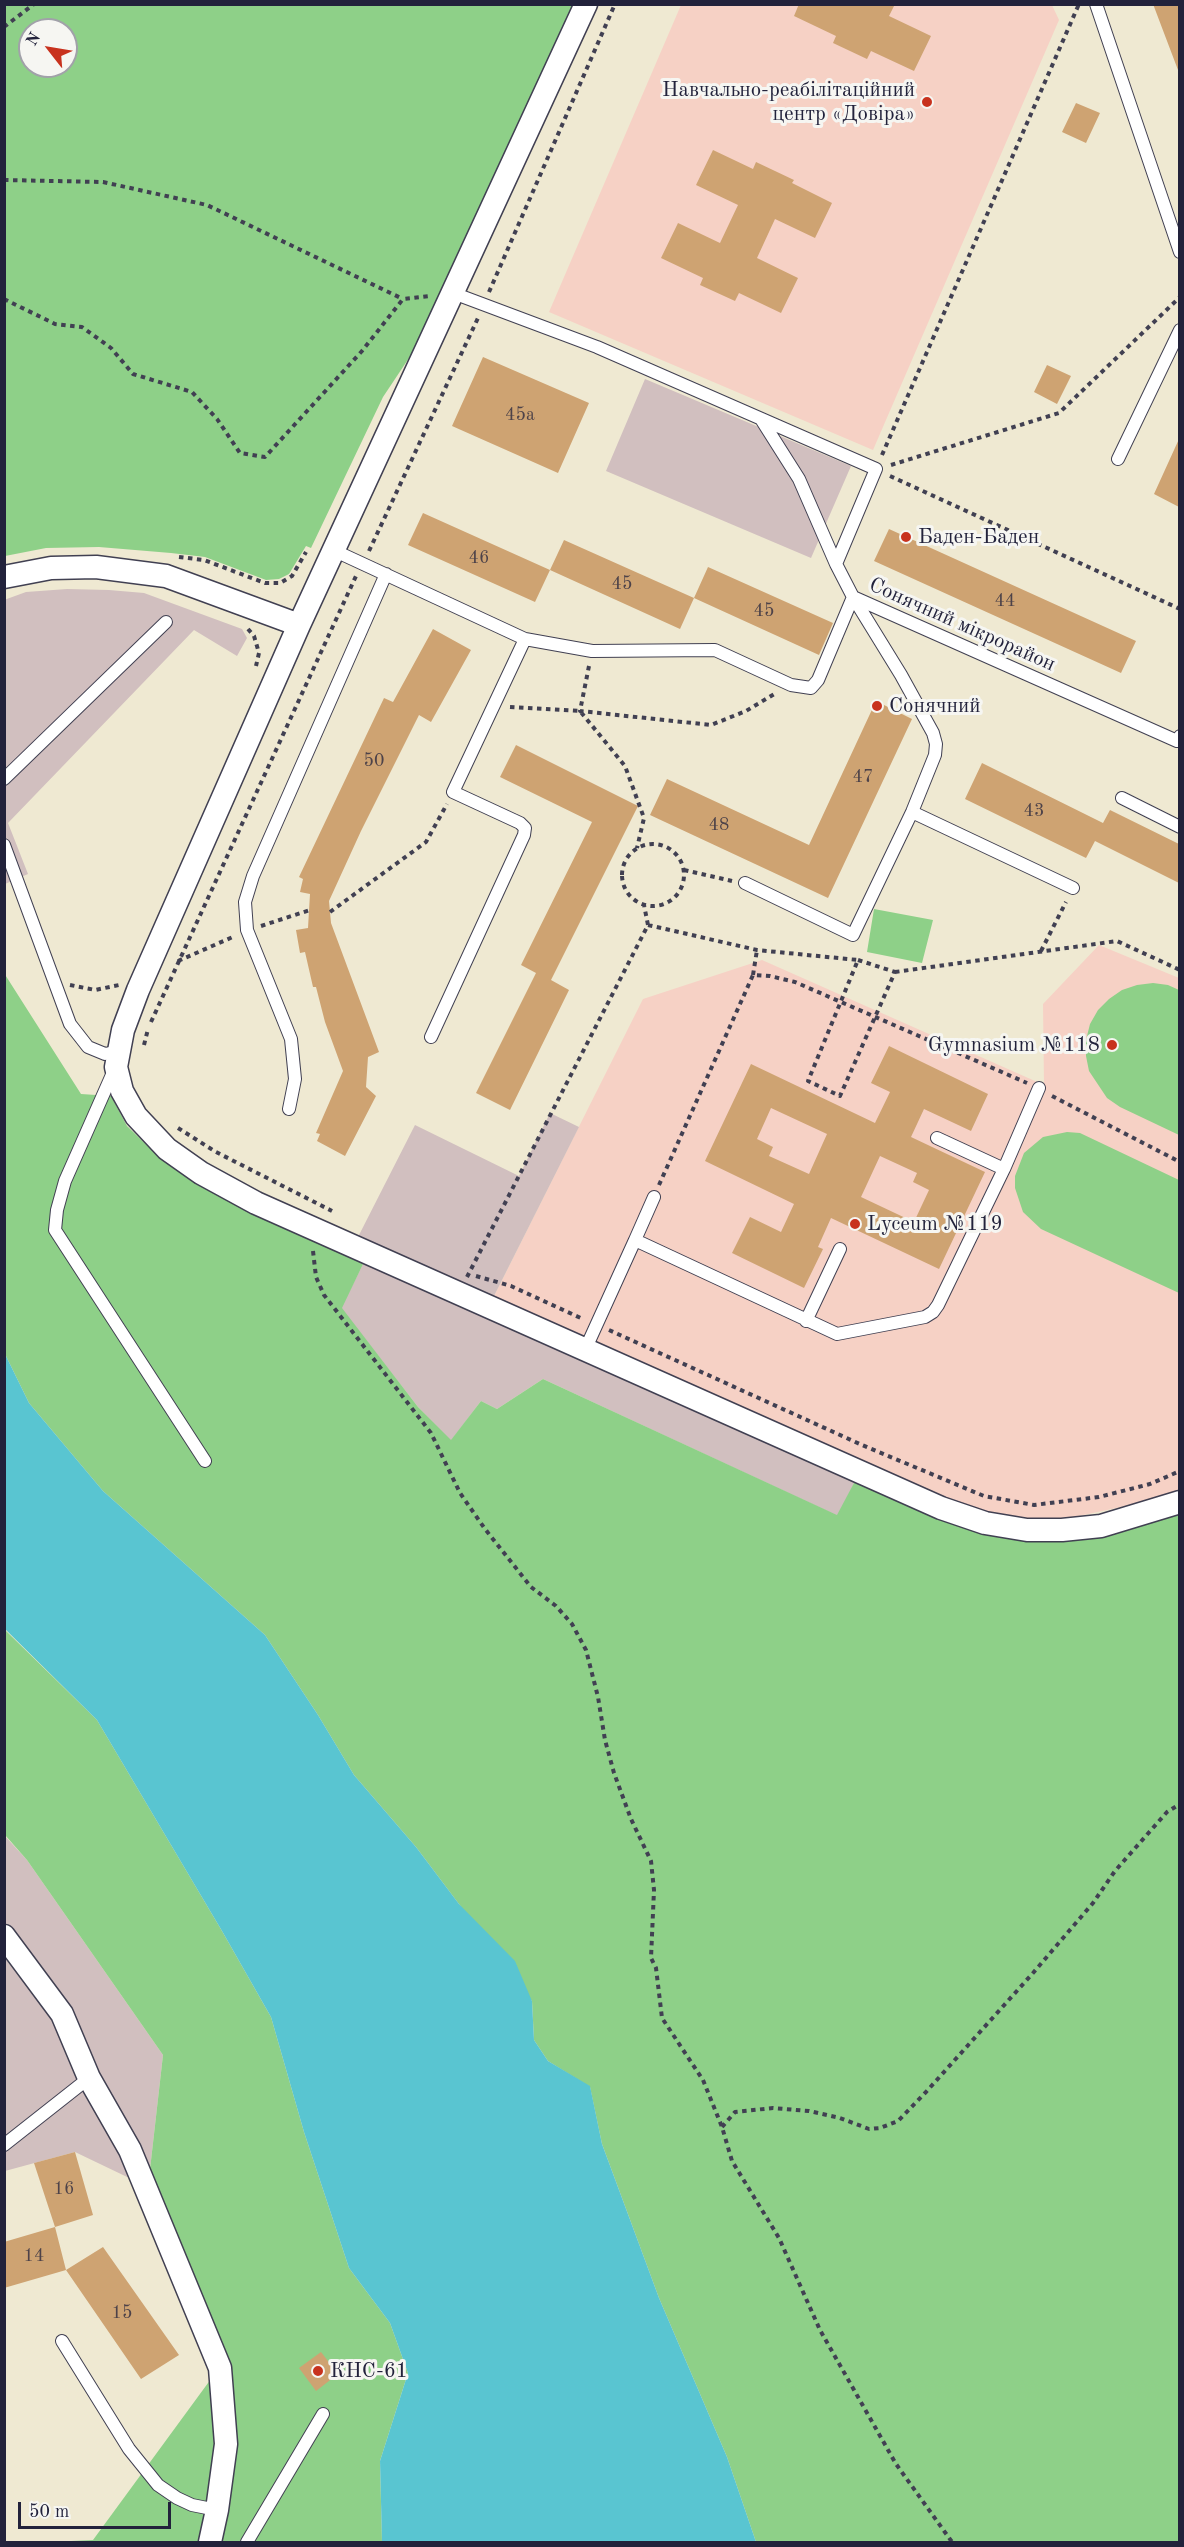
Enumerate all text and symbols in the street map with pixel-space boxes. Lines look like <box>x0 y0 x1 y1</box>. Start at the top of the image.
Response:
north arrow <box>18 18 78 78</box>
text: N <box>24 30 44 49</box>
place label: Навчально-реабілітаційний центр «Довіра» <box>662 77 915 127</box>
marker: Навчально-реабілітаційний центр «Довіра» <box>920 95 934 109</box>
house number: 45а <box>505 404 535 426</box>
place label: Баден-Баден <box>918 524 1039 550</box>
marker: Баден-Баден <box>899 530 913 544</box>
house number: 46 <box>469 547 489 569</box>
house number: 45 <box>612 573 632 595</box>
street label: Сонячний мікрорайон <box>865 573 1059 677</box>
house number: 44 <box>995 590 1015 612</box>
house number: 45 <box>754 600 774 622</box>
place label: Сонячний <box>889 693 981 719</box>
marker: Сонячний <box>870 699 884 713</box>
house number: 50 <box>364 750 384 772</box>
house number: 47 <box>853 766 873 788</box>
house number: 43 <box>1024 800 1044 822</box>
house number: 48 <box>709 814 729 836</box>
place label: Gymnasium №118 <box>928 1032 1100 1058</box>
marker: Gymnasium №118 <box>1105 1038 1119 1052</box>
place label: Lyceum №119 <box>867 1211 1003 1237</box>
marker: Lyceum №119 <box>848 1217 862 1231</box>
house number: 16 <box>54 2178 74 2200</box>
house number: 14 <box>24 2245 44 2267</box>
house number: 15 <box>112 2302 132 2324</box>
place label: КНС-61 <box>330 2358 408 2384</box>
marker: КНС-61 <box>311 2364 325 2378</box>
scale bar <box>21 2490 174 2528</box>
text: 50 m <box>29 2503 69 2521</box>

